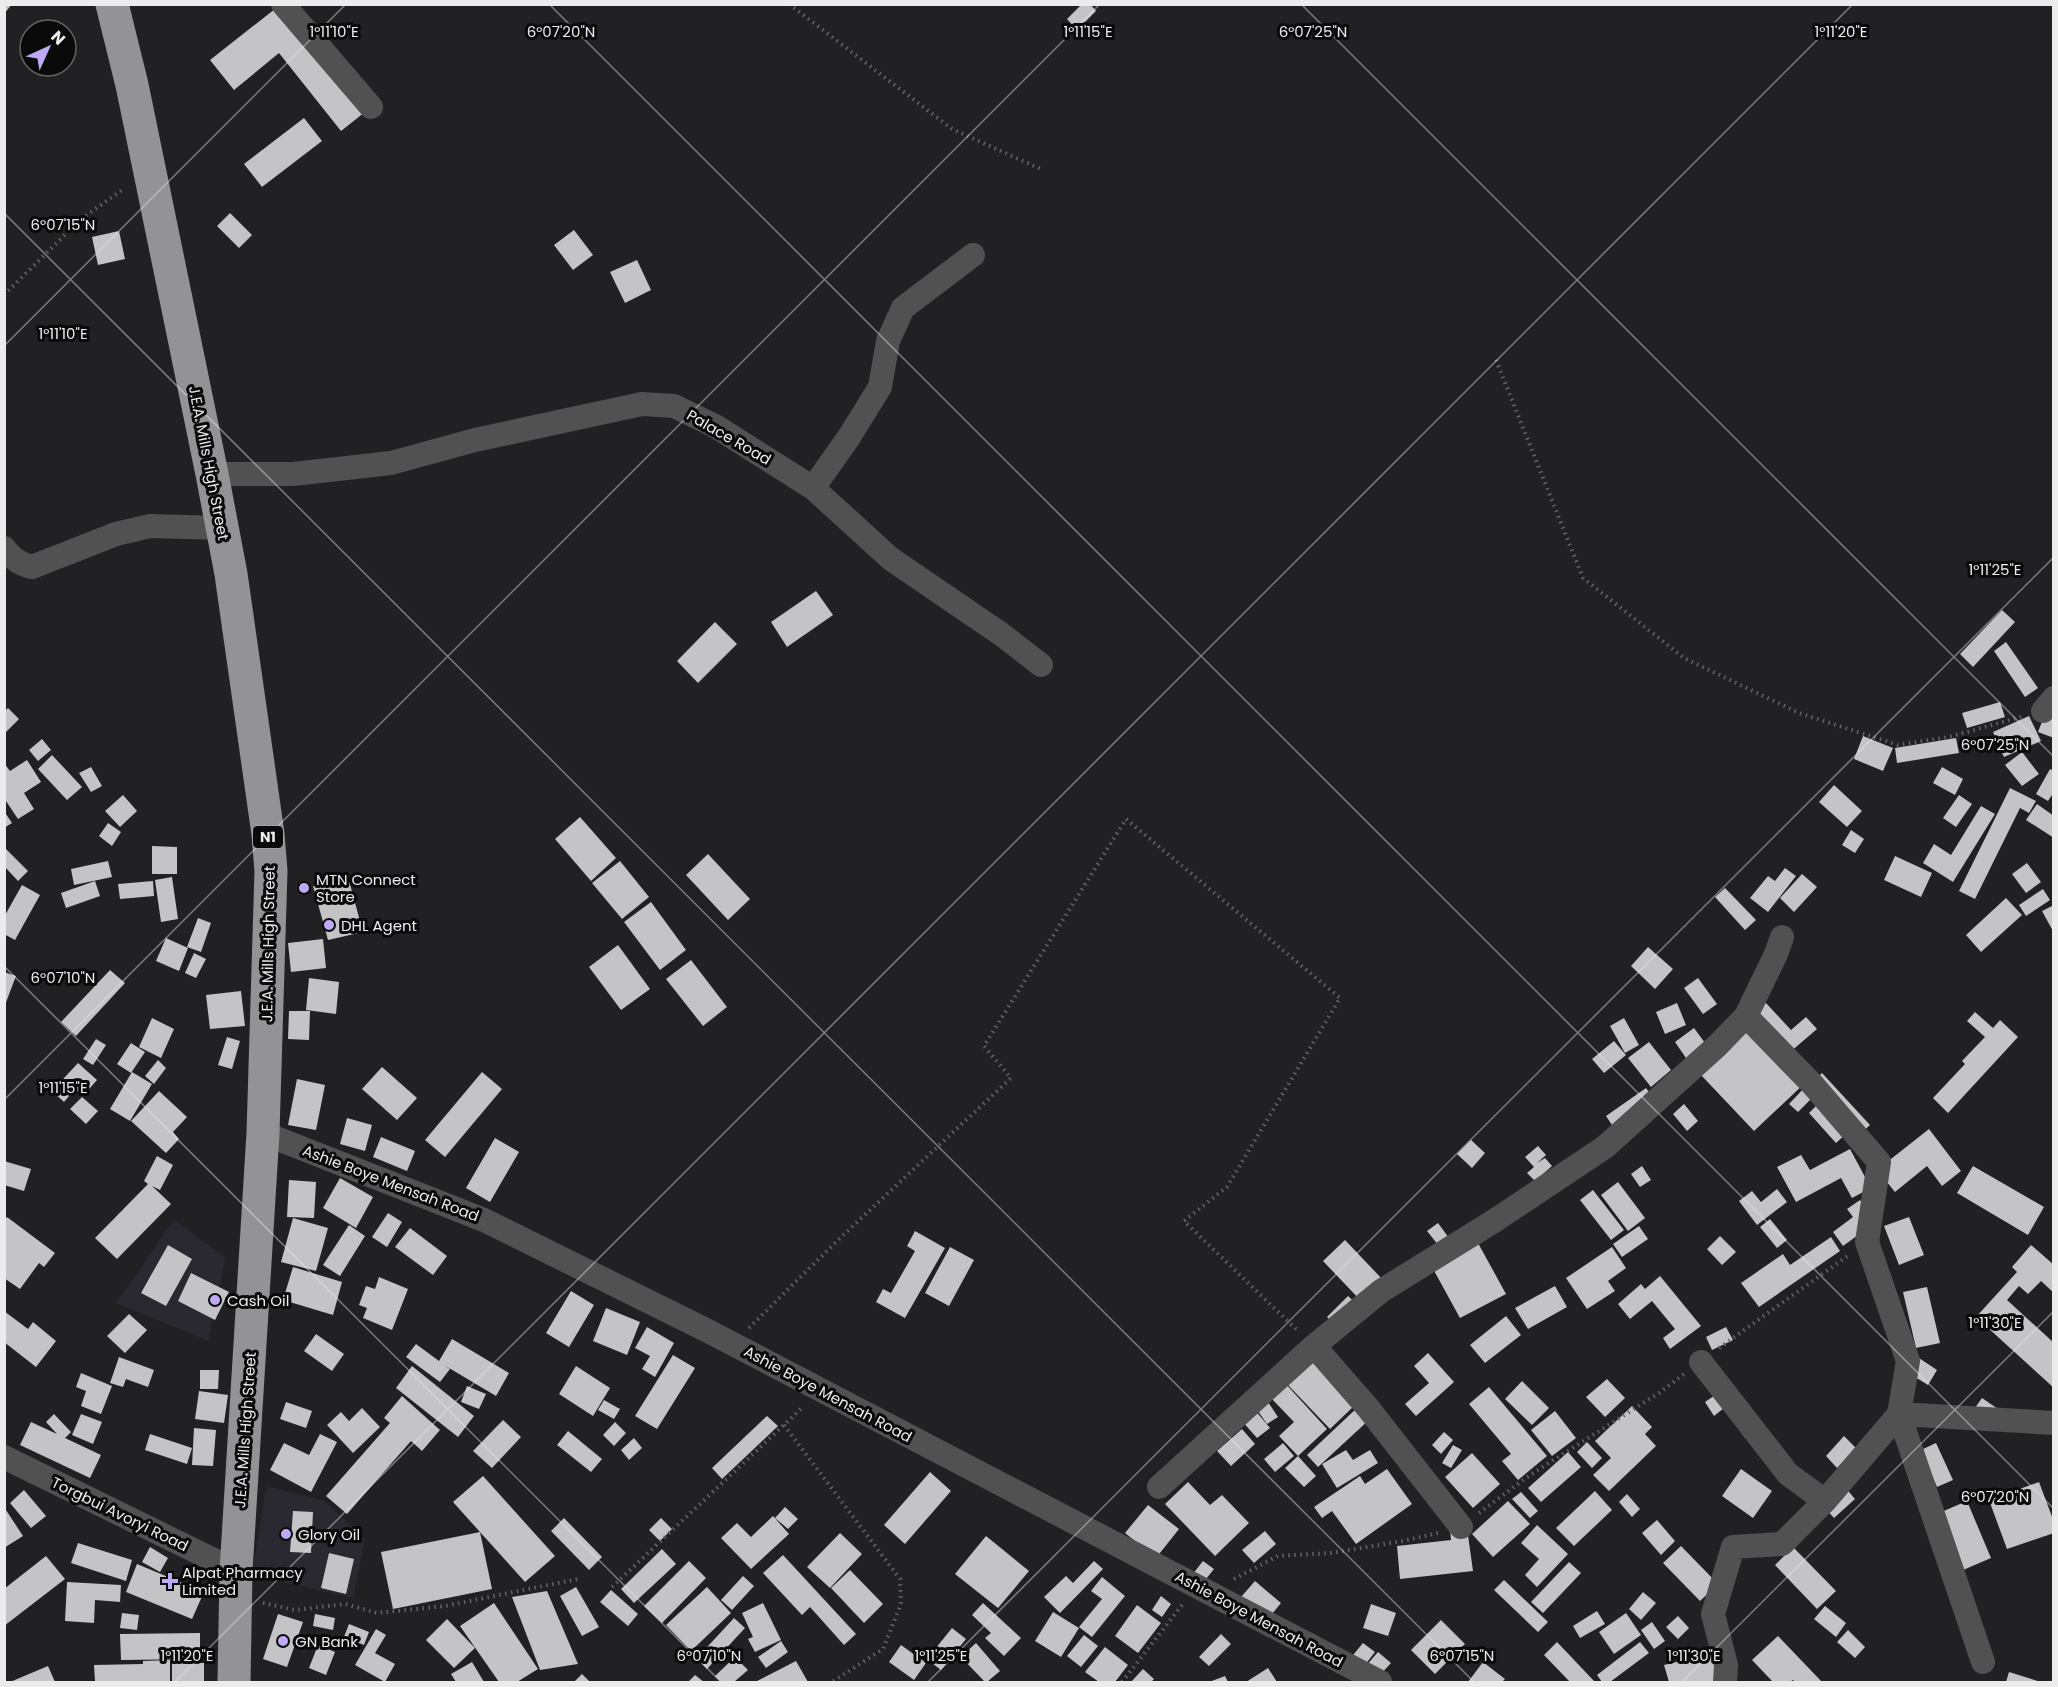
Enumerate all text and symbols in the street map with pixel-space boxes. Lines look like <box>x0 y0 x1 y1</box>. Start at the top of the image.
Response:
north arrow <box>18 18 78 78</box>
text: 1°11'10"E <box>309 21 359 42</box>
text: 6°07'20"N <box>527 21 595 42</box>
text: 1°11'15"E <box>1063 21 1113 42</box>
text: 6°07'25"N <box>1279 21 1347 42</box>
text: 1°11'20"E <box>1814 21 1868 42</box>
text: N <box>46 25 71 50</box>
text: 6°07'15"N <box>31 214 95 235</box>
text: 1°11'10"E <box>38 323 88 344</box>
street label: J.E.A. Mills High Street <box>184 384 234 542</box>
street label: Palace Road <box>683 404 775 470</box>
text: 1°11'25"E <box>1968 559 2022 580</box>
text: 6°07'25"N <box>1961 734 2029 755</box>
road number: N1 <box>253 826 283 848</box>
street label: J.E.A. Mills High Street <box>256 865 280 1023</box>
place label: MTN Connect Store <box>316 869 416 907</box>
marker: MTN Connect Store <box>297 881 311 895</box>
place label: DHL Agent <box>341 915 417 936</box>
marker: DHL Agent <box>322 918 336 932</box>
text: 6°07'10"N <box>31 967 95 988</box>
text: 1°11'15"E <box>38 1077 88 1098</box>
street label: Ashie Boye Mensah Road <box>300 1140 482 1226</box>
place label: Cash Oil <box>227 1290 289 1311</box>
marker: Cash Oil <box>208 1293 222 1307</box>
text: 1°11'30"E <box>1968 1312 2022 1333</box>
street label: Ashie Boye Mensah Road <box>740 1341 916 1447</box>
street label: J.E.A. Mills High Street <box>229 1351 261 1509</box>
street label: Torgbui Avoryi Road <box>48 1472 192 1556</box>
text: 6°07'20"N <box>1961 1486 2029 1507</box>
place label: Glory Oil <box>298 1524 360 1545</box>
marker: Glory Oil <box>279 1527 293 1541</box>
place label: Alpat Pharmacy Limited <box>182 1562 303 1600</box>
street label: Ashie Boye Mensah Road <box>1171 1566 1347 1672</box>
marker: Alpat Pharmacy Limited <box>163 1574 177 1588</box>
place label: GN Bank <box>295 1631 358 1652</box>
marker: GN Bank <box>276 1634 290 1648</box>
text: 1°11'20"E <box>160 1645 214 1666</box>
text: 6°07'10"N <box>677 1645 741 1666</box>
text: 1°11'25"E <box>914 1645 968 1666</box>
text: 6°07'15"N <box>1430 1645 1494 1666</box>
text: 1°11'30"E <box>1667 1645 1721 1666</box>

